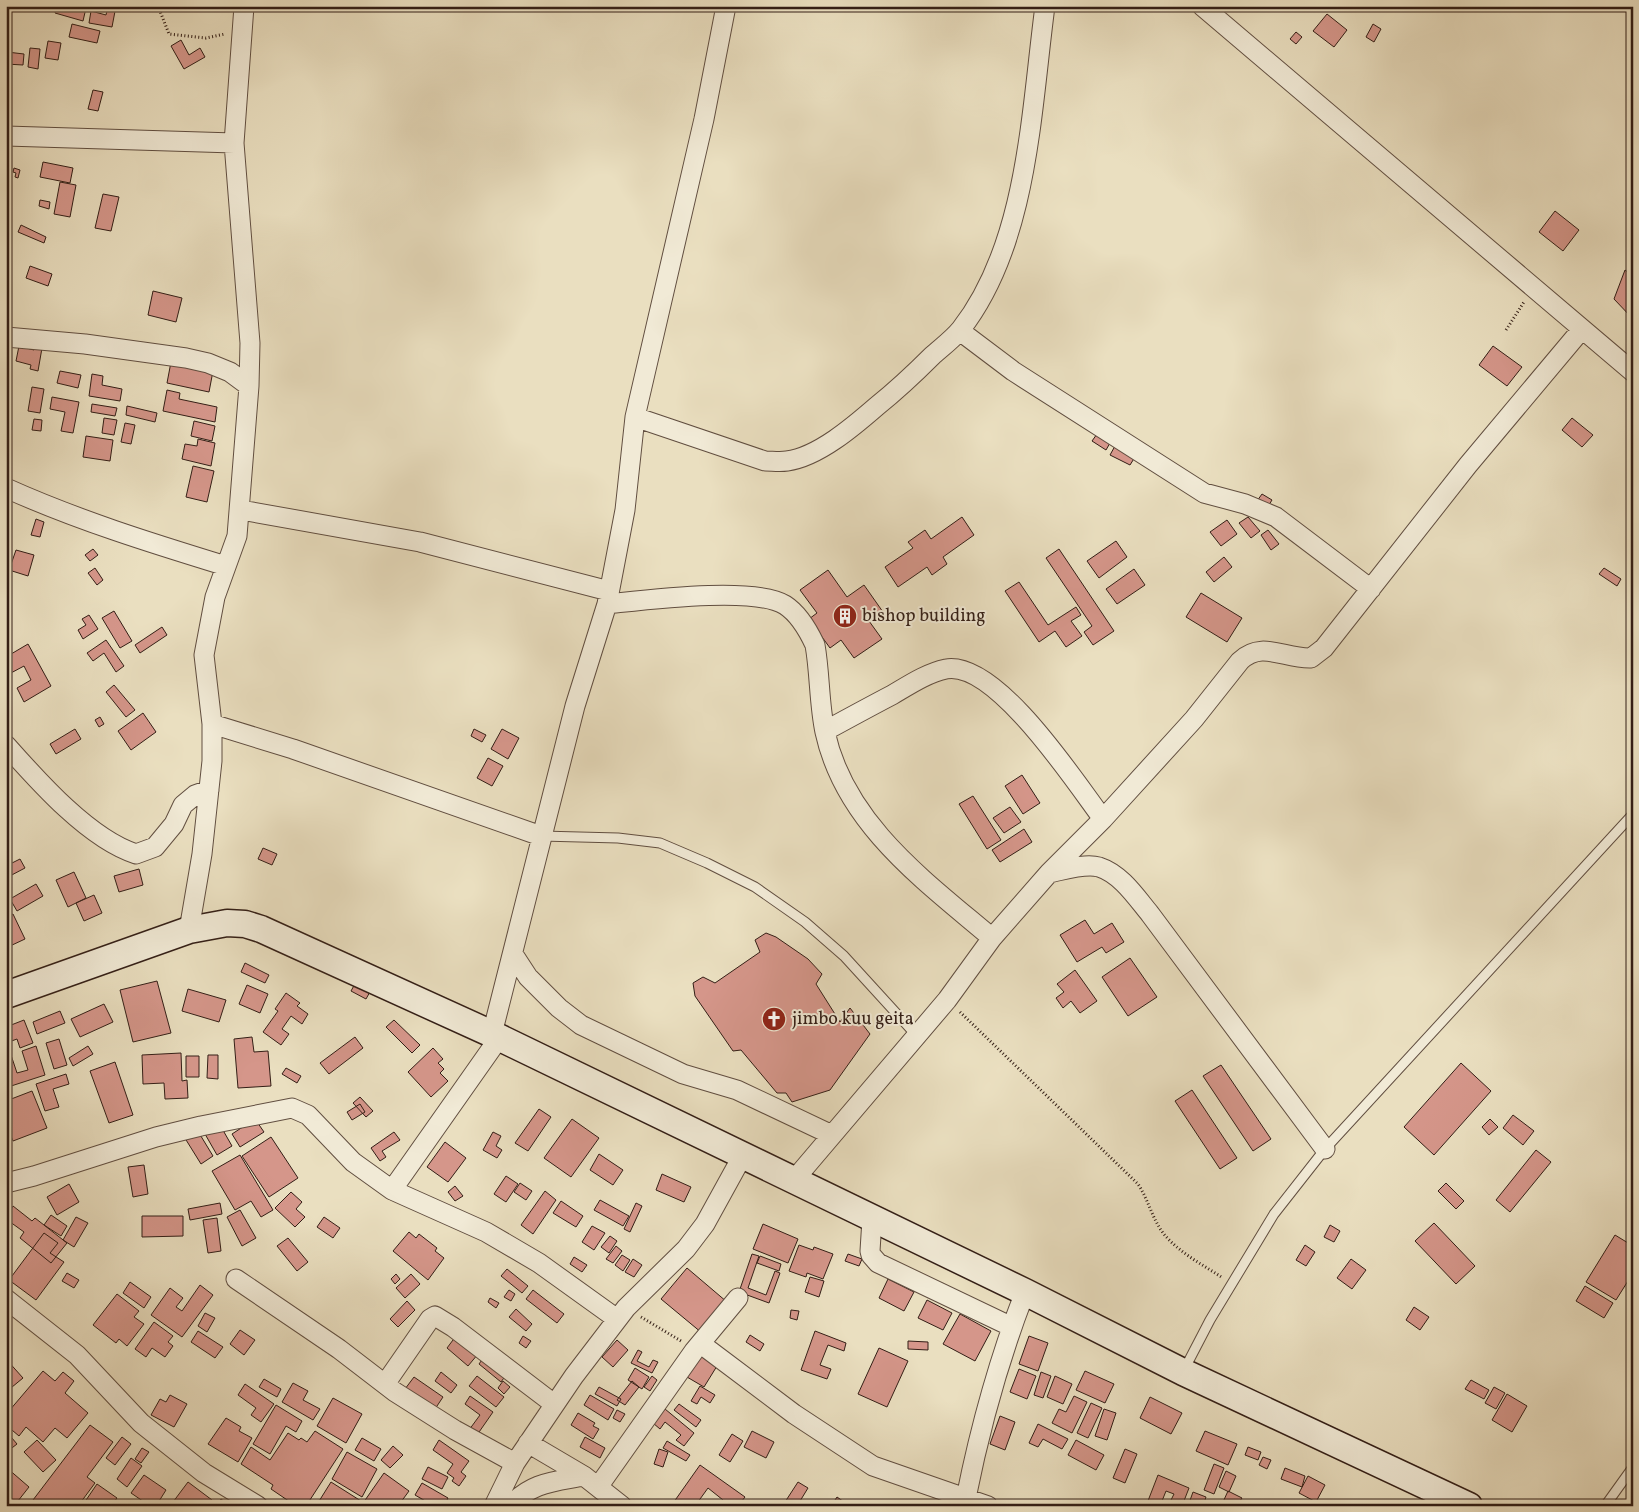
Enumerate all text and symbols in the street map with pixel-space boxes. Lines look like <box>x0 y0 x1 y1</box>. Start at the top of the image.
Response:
building icon: bishop building <box>832 603 858 629</box>
place label: bishop building <box>862 604 986 629</box>
church icon: jimbo kuu geita <box>761 1006 787 1032</box>
place label: jimbo kuu geita <box>792 1007 914 1032</box>

